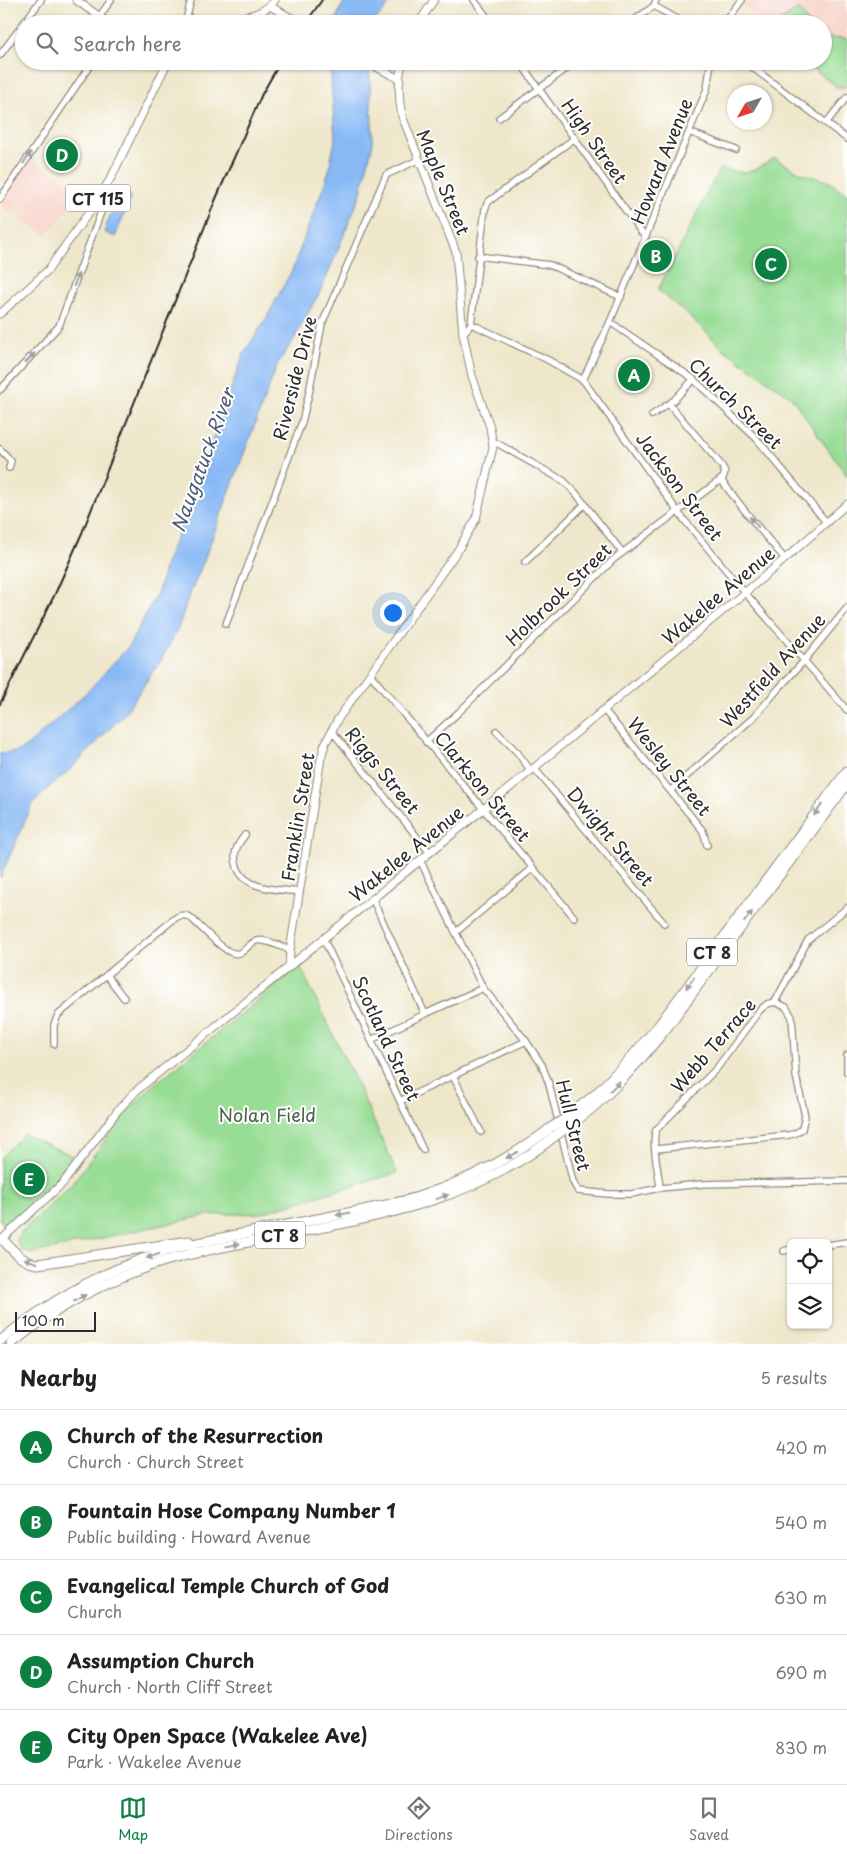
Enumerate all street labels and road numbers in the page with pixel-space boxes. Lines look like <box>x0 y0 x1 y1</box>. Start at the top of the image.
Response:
street label: High Street <box>556 93 634 189</box>
street label: Howard Avenue <box>623 94 699 228</box>
street label: Maple Street <box>411 125 477 239</box>
road number: CT 115 <box>66 184 130 212</box>
street label: Riverside Drive <box>265 313 323 443</box>
street label: Church Street <box>683 351 789 455</box>
street label: Jackson Street <box>630 426 730 546</box>
street label: Holbrook Street <box>499 536 617 652</box>
street label: Wakelee Avenue <box>656 539 781 650</box>
street label: Westfield Avenue <box>713 606 831 733</box>
street label: Wesley Street <box>622 711 718 821</box>
street label: Riggs Street <box>339 721 427 819</box>
street label: Clarkson Street <box>429 725 537 847</box>
street label: Franklin Street <box>273 751 321 883</box>
street label: Dwight Street <box>561 780 661 892</box>
street label: Wakelee Avenue <box>343 798 469 908</box>
road number: CT 8 <box>687 939 737 966</box>
street label: Scotland Street <box>346 971 428 1105</box>
street label: Webb Terrace <box>664 992 762 1098</box>
street label: Hull Street <box>550 1076 598 1174</box>
road number: CT 8 <box>255 1222 305 1248</box>

